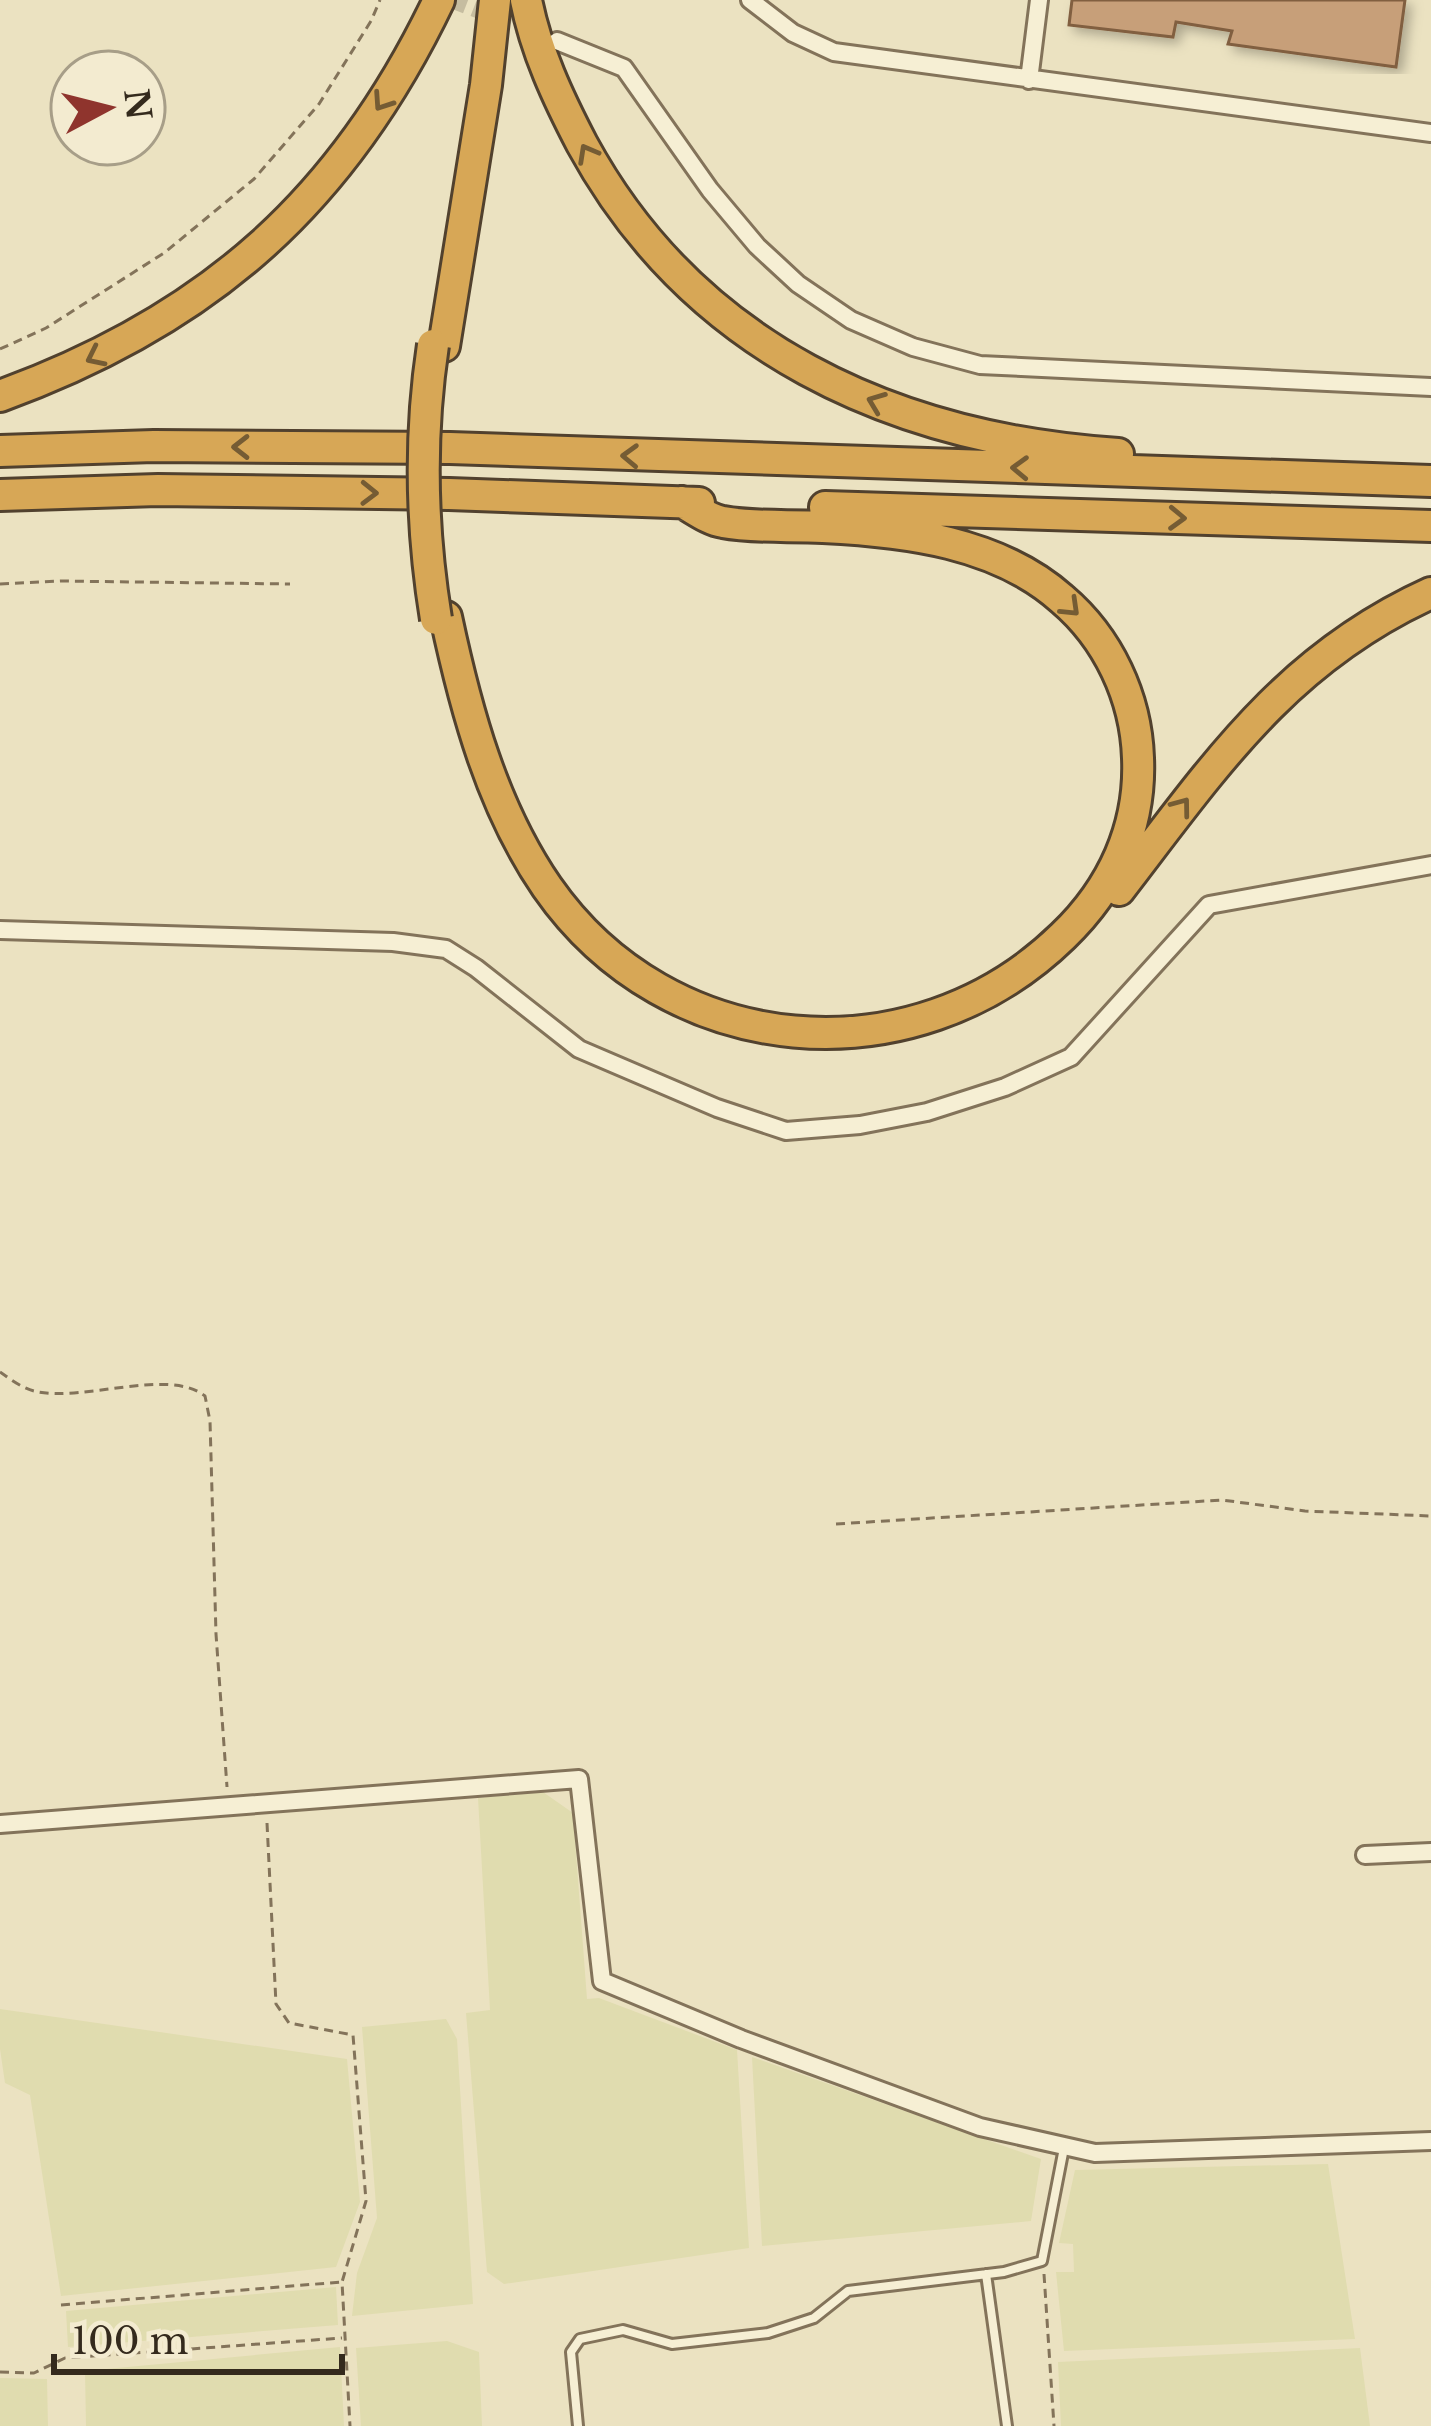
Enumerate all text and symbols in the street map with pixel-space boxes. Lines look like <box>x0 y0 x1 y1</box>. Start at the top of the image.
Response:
north arrow <box>48 48 168 168</box>
text: N <box>115 87 160 122</box>
one-way arrow <box>374 89 396 111</box>
one-way arrow <box>578 144 601 165</box>
one-way arrow <box>86 343 107 367</box>
one-way arrow <box>867 391 888 416</box>
one-way arrow <box>231 434 249 460</box>
one-way arrow <box>620 443 639 469</box>
one-way arrow <box>1010 456 1029 482</box>
one-way arrow <box>361 480 379 506</box>
one-way arrow <box>1168 505 1187 531</box>
one-way arrow <box>1057 594 1079 616</box>
one-way arrow <box>1168 798 1189 820</box>
scale bar <box>54 2300 342 2374</box>
text: 100 m <box>72 2319 188 2364</box>

